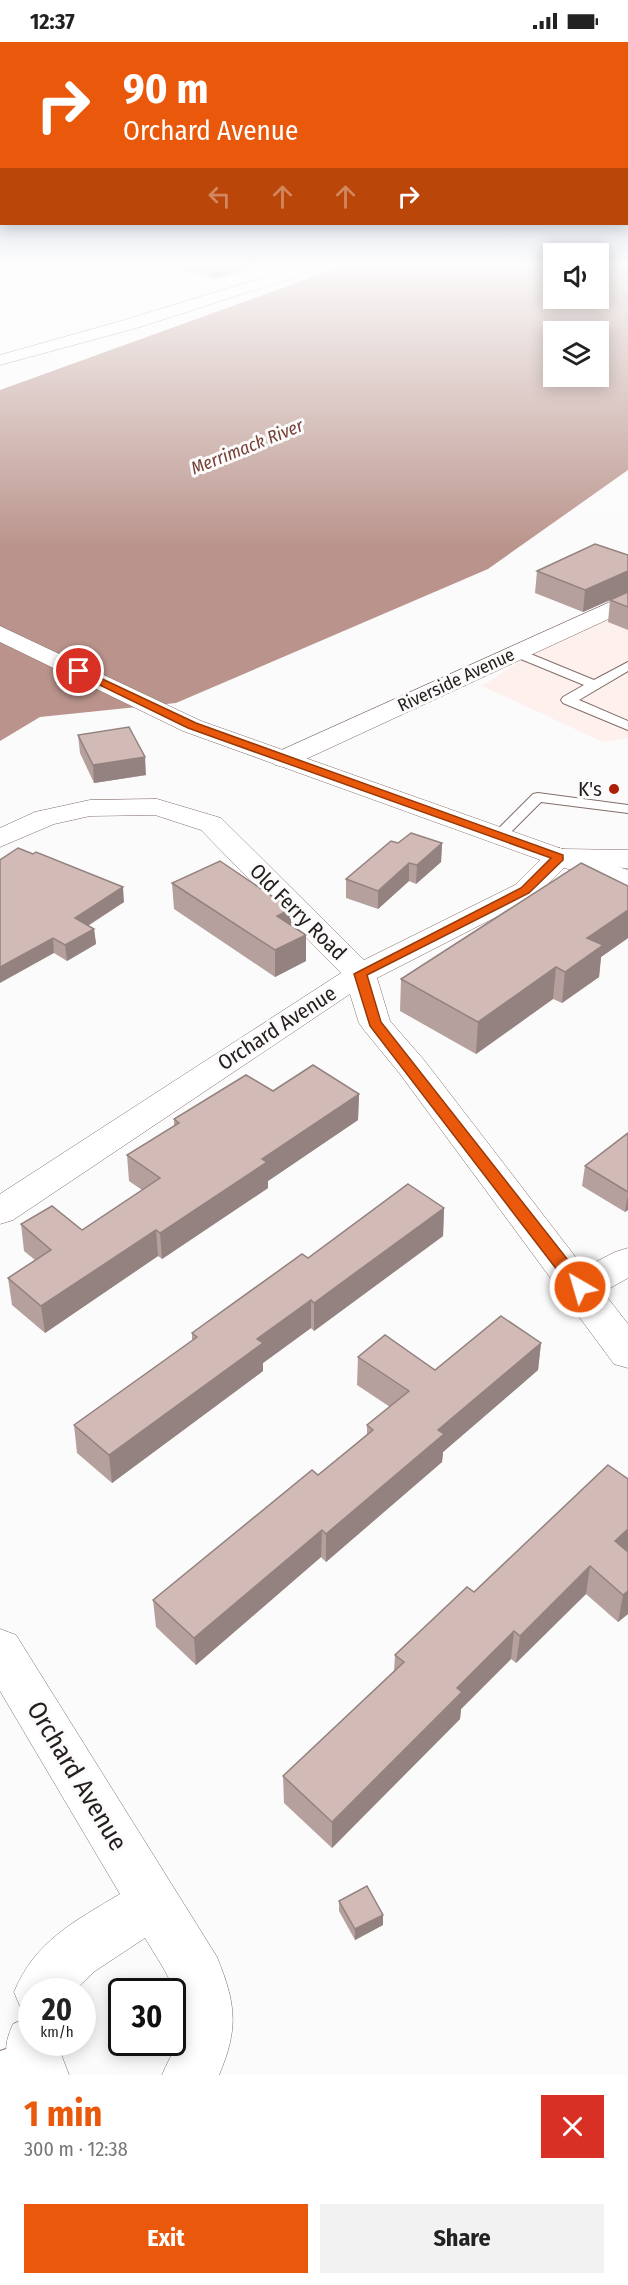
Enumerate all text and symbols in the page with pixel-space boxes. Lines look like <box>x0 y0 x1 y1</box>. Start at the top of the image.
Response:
text: 12:37 <box>30 8 75 35</box>
text: 90 m <box>123 64 208 114</box>
icon: right <box>24 66 102 144</box>
text: Orchard Avenue <box>123 115 298 147</box>
icon: left <box>203 180 236 213</box>
icon: ahead <box>266 180 299 213</box>
icon: ahead <box>329 180 362 213</box>
icon: right <box>392 180 425 213</box>
map controls <box>543 243 609 387</box>
button: sound <box>543 243 609 309</box>
button: layers <box>543 321 609 387</box>
water label: Merrimack River <box>188 414 307 480</box>
street label: Riverside Avenue <box>394 643 518 717</box>
pin <box>53 645 104 696</box>
icon: arrive <box>62 654 95 687</box>
place label: K's <box>578 776 602 802</box>
marker: K's <box>607 782 621 796</box>
street label: Old Ferry Road <box>244 858 352 966</box>
street label: Orchard Avenue <box>213 980 341 1076</box>
position arrow <box>548 1255 612 1319</box>
street label: Orchard Avenue <box>20 1696 134 1856</box>
speed limit sign: 30 <box>108 1978 186 2056</box>
text: 20 <box>42 1992 72 2028</box>
text: km/h <box>40 2023 74 2041</box>
text: 1 min <box>24 2092 102 2136</box>
button: close <box>541 2095 604 2158</box>
text: 300 m · 12:38 <box>24 2137 128 2161</box>
button: Exit <box>24 2204 308 2273</box>
button: Share <box>320 2204 604 2273</box>

